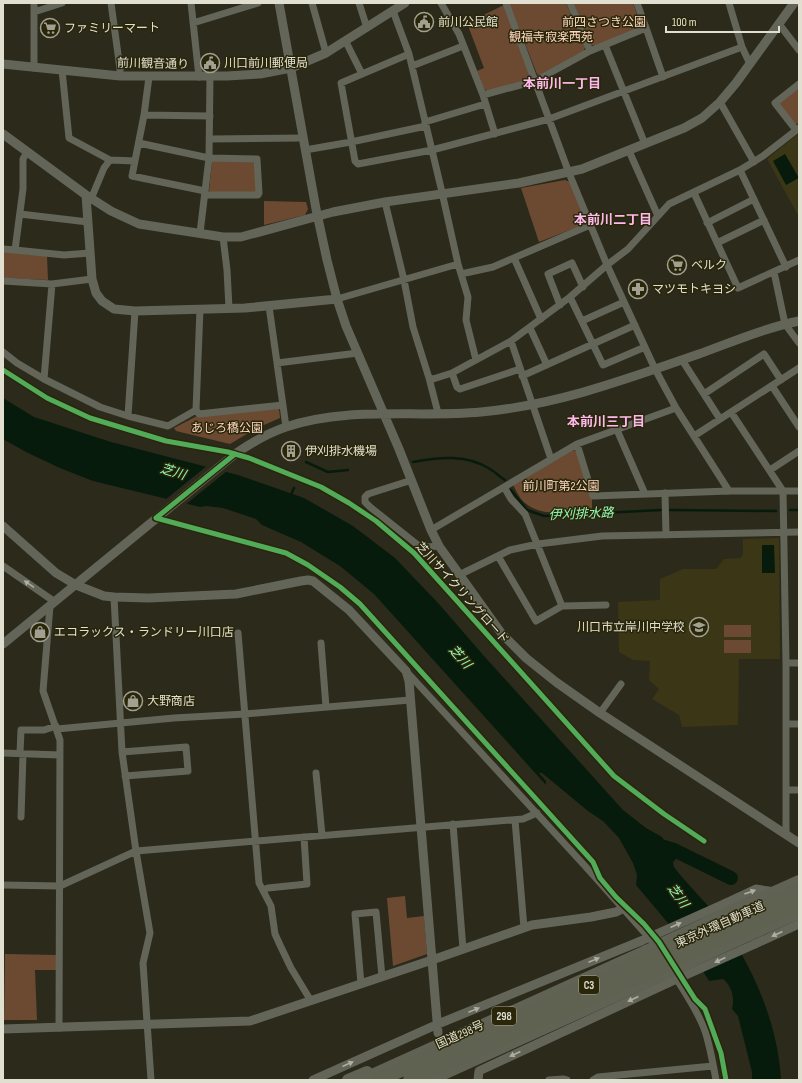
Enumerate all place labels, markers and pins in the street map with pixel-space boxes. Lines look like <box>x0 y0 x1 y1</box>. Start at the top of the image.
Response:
public building icon: 前川公民館 <box>413 11 435 33</box>
place label: 前川公民館 <box>438 15 498 30</box>
supermarket icon: ファミリーマート <box>39 17 61 39</box>
place label: ファミリーマート <box>64 21 160 36</box>
public building icon: 川口前川郵便局 <box>199 52 221 74</box>
place label: 川口前川郵便局 <box>224 56 308 71</box>
supermarket icon: ベルク <box>666 254 688 276</box>
place label: ベルク <box>691 258 727 273</box>
pharmacy icon: マツモトキヨシ <box>627 278 649 300</box>
place label: マツモトキヨシ <box>652 282 736 297</box>
building icon: 伊刈排水機場 <box>280 440 302 462</box>
place label: 伊刈排水機場 <box>305 444 377 459</box>
school or university icon: 川口市立岸川中学校 <box>688 616 710 638</box>
place label: 川口市立岸川中学校 <box>577 620 685 635</box>
shop icon: エコラックス・ランドリー川口店 <box>29 621 51 643</box>
place label: エコラックス・ランドリー川口店 <box>54 625 234 640</box>
shop icon: 大野商店 <box>122 690 144 712</box>
place label: 大野商店 <box>147 694 195 709</box>

